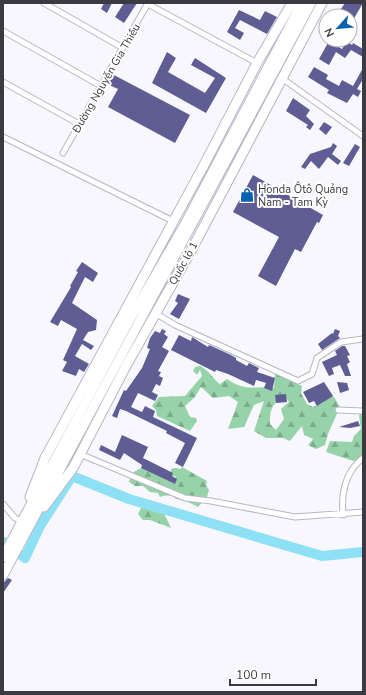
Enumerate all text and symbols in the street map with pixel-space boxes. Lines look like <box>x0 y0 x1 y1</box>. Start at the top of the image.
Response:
north arrow <box>318 8 358 48</box>
street label: Đường Nguyễn Gia Thiều <box>68 21 144 137</box>
text: N <box>321 25 338 39</box>
place label: Honda Ôtô Quảng Nam - Tam Kỳ <box>258 181 348 210</box>
shop icon: Honda Ôtô Quảng Nam - Tam Kỳ <box>239 187 255 203</box>
street label: Quốc lộ 1 <box>165 239 201 288</box>
scale bar <box>230 661 316 687</box>
text: 100 m <box>236 667 271 683</box>

